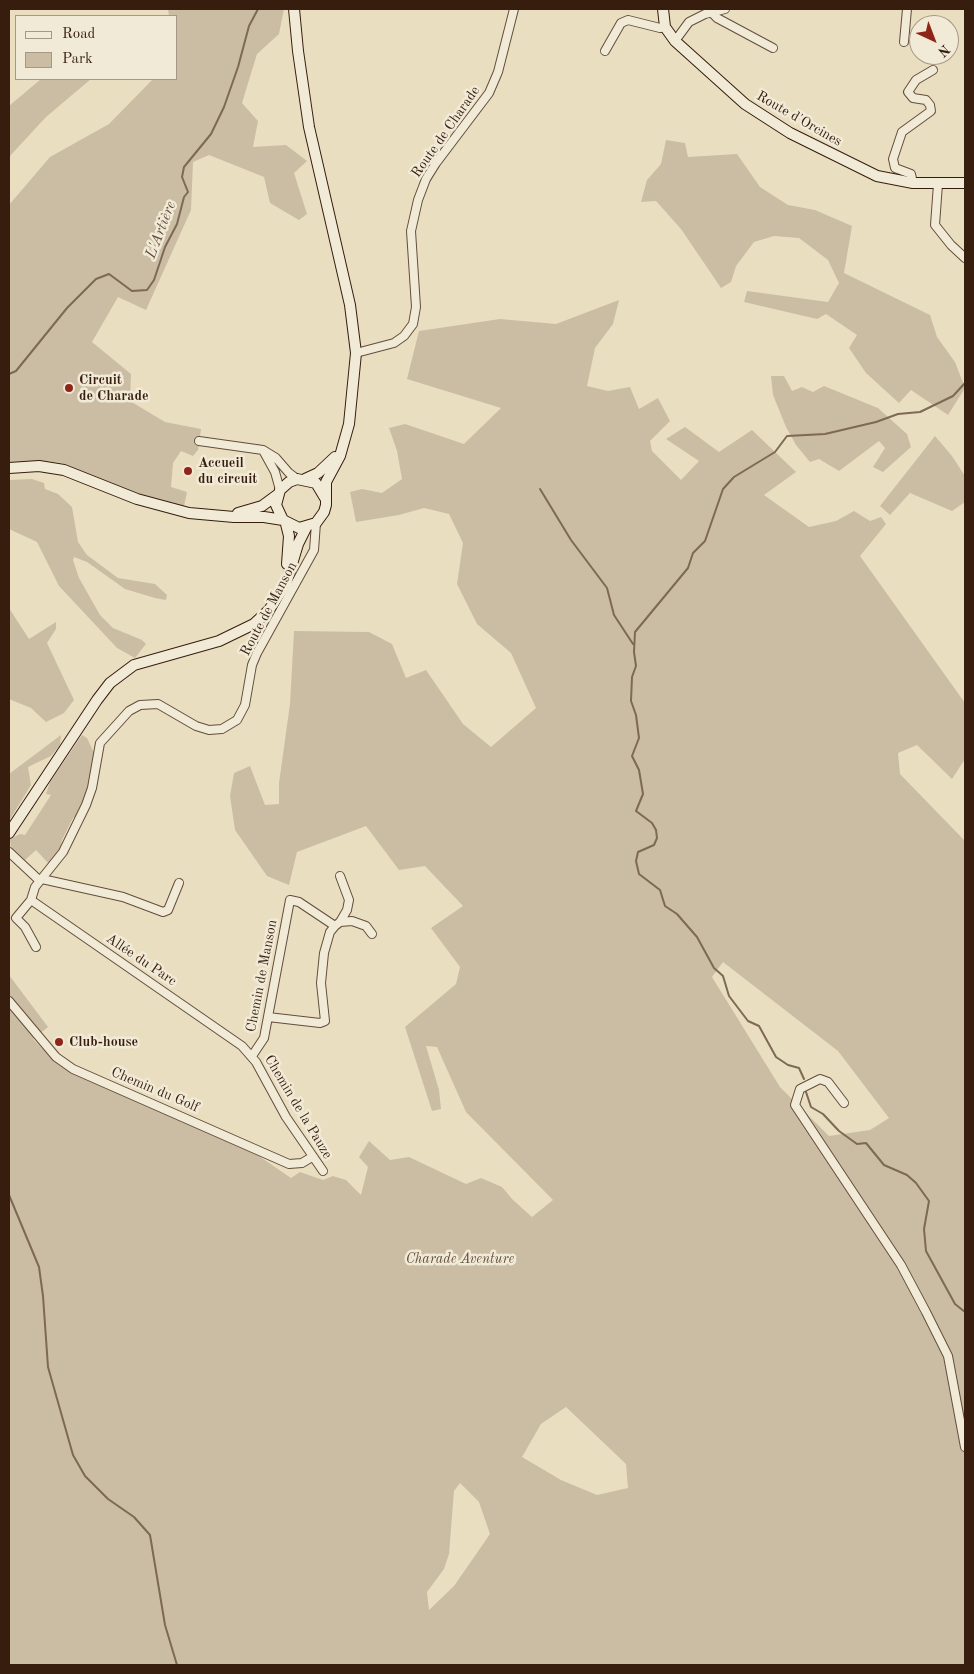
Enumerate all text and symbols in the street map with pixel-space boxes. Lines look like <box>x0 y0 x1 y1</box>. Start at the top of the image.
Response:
legend <box>15 15 178 80</box>
north arrow <box>909 15 959 65</box>
text: Road <box>62 27 95 42</box>
text: N <box>935 41 952 59</box>
text: Park <box>62 52 93 67</box>
street label: Route de Charade <box>408 83 484 181</box>
street label: Route d'Orcines <box>753 88 845 150</box>
water label: L'Artière <box>142 199 180 261</box>
place label: Circuit de Charade <box>79 372 149 404</box>
marker: Circuit de Charade <box>63 382 75 394</box>
place label: Accueil du circuit <box>198 455 257 488</box>
marker: Accueil du circuit <box>182 465 194 477</box>
street label: Route de Manson <box>237 559 301 659</box>
street label: Chemin de Manson <box>243 918 281 1034</box>
street label: Allée du Parc <box>103 930 179 990</box>
place label: Club-house <box>69 1034 138 1050</box>
marker: Club-house <box>53 1036 65 1048</box>
street label: Chemin de la Pauze <box>260 1052 336 1162</box>
street label: Chemin du Golf <box>108 1064 202 1116</box>
park label: Charade Aventure <box>406 1251 514 1267</box>

